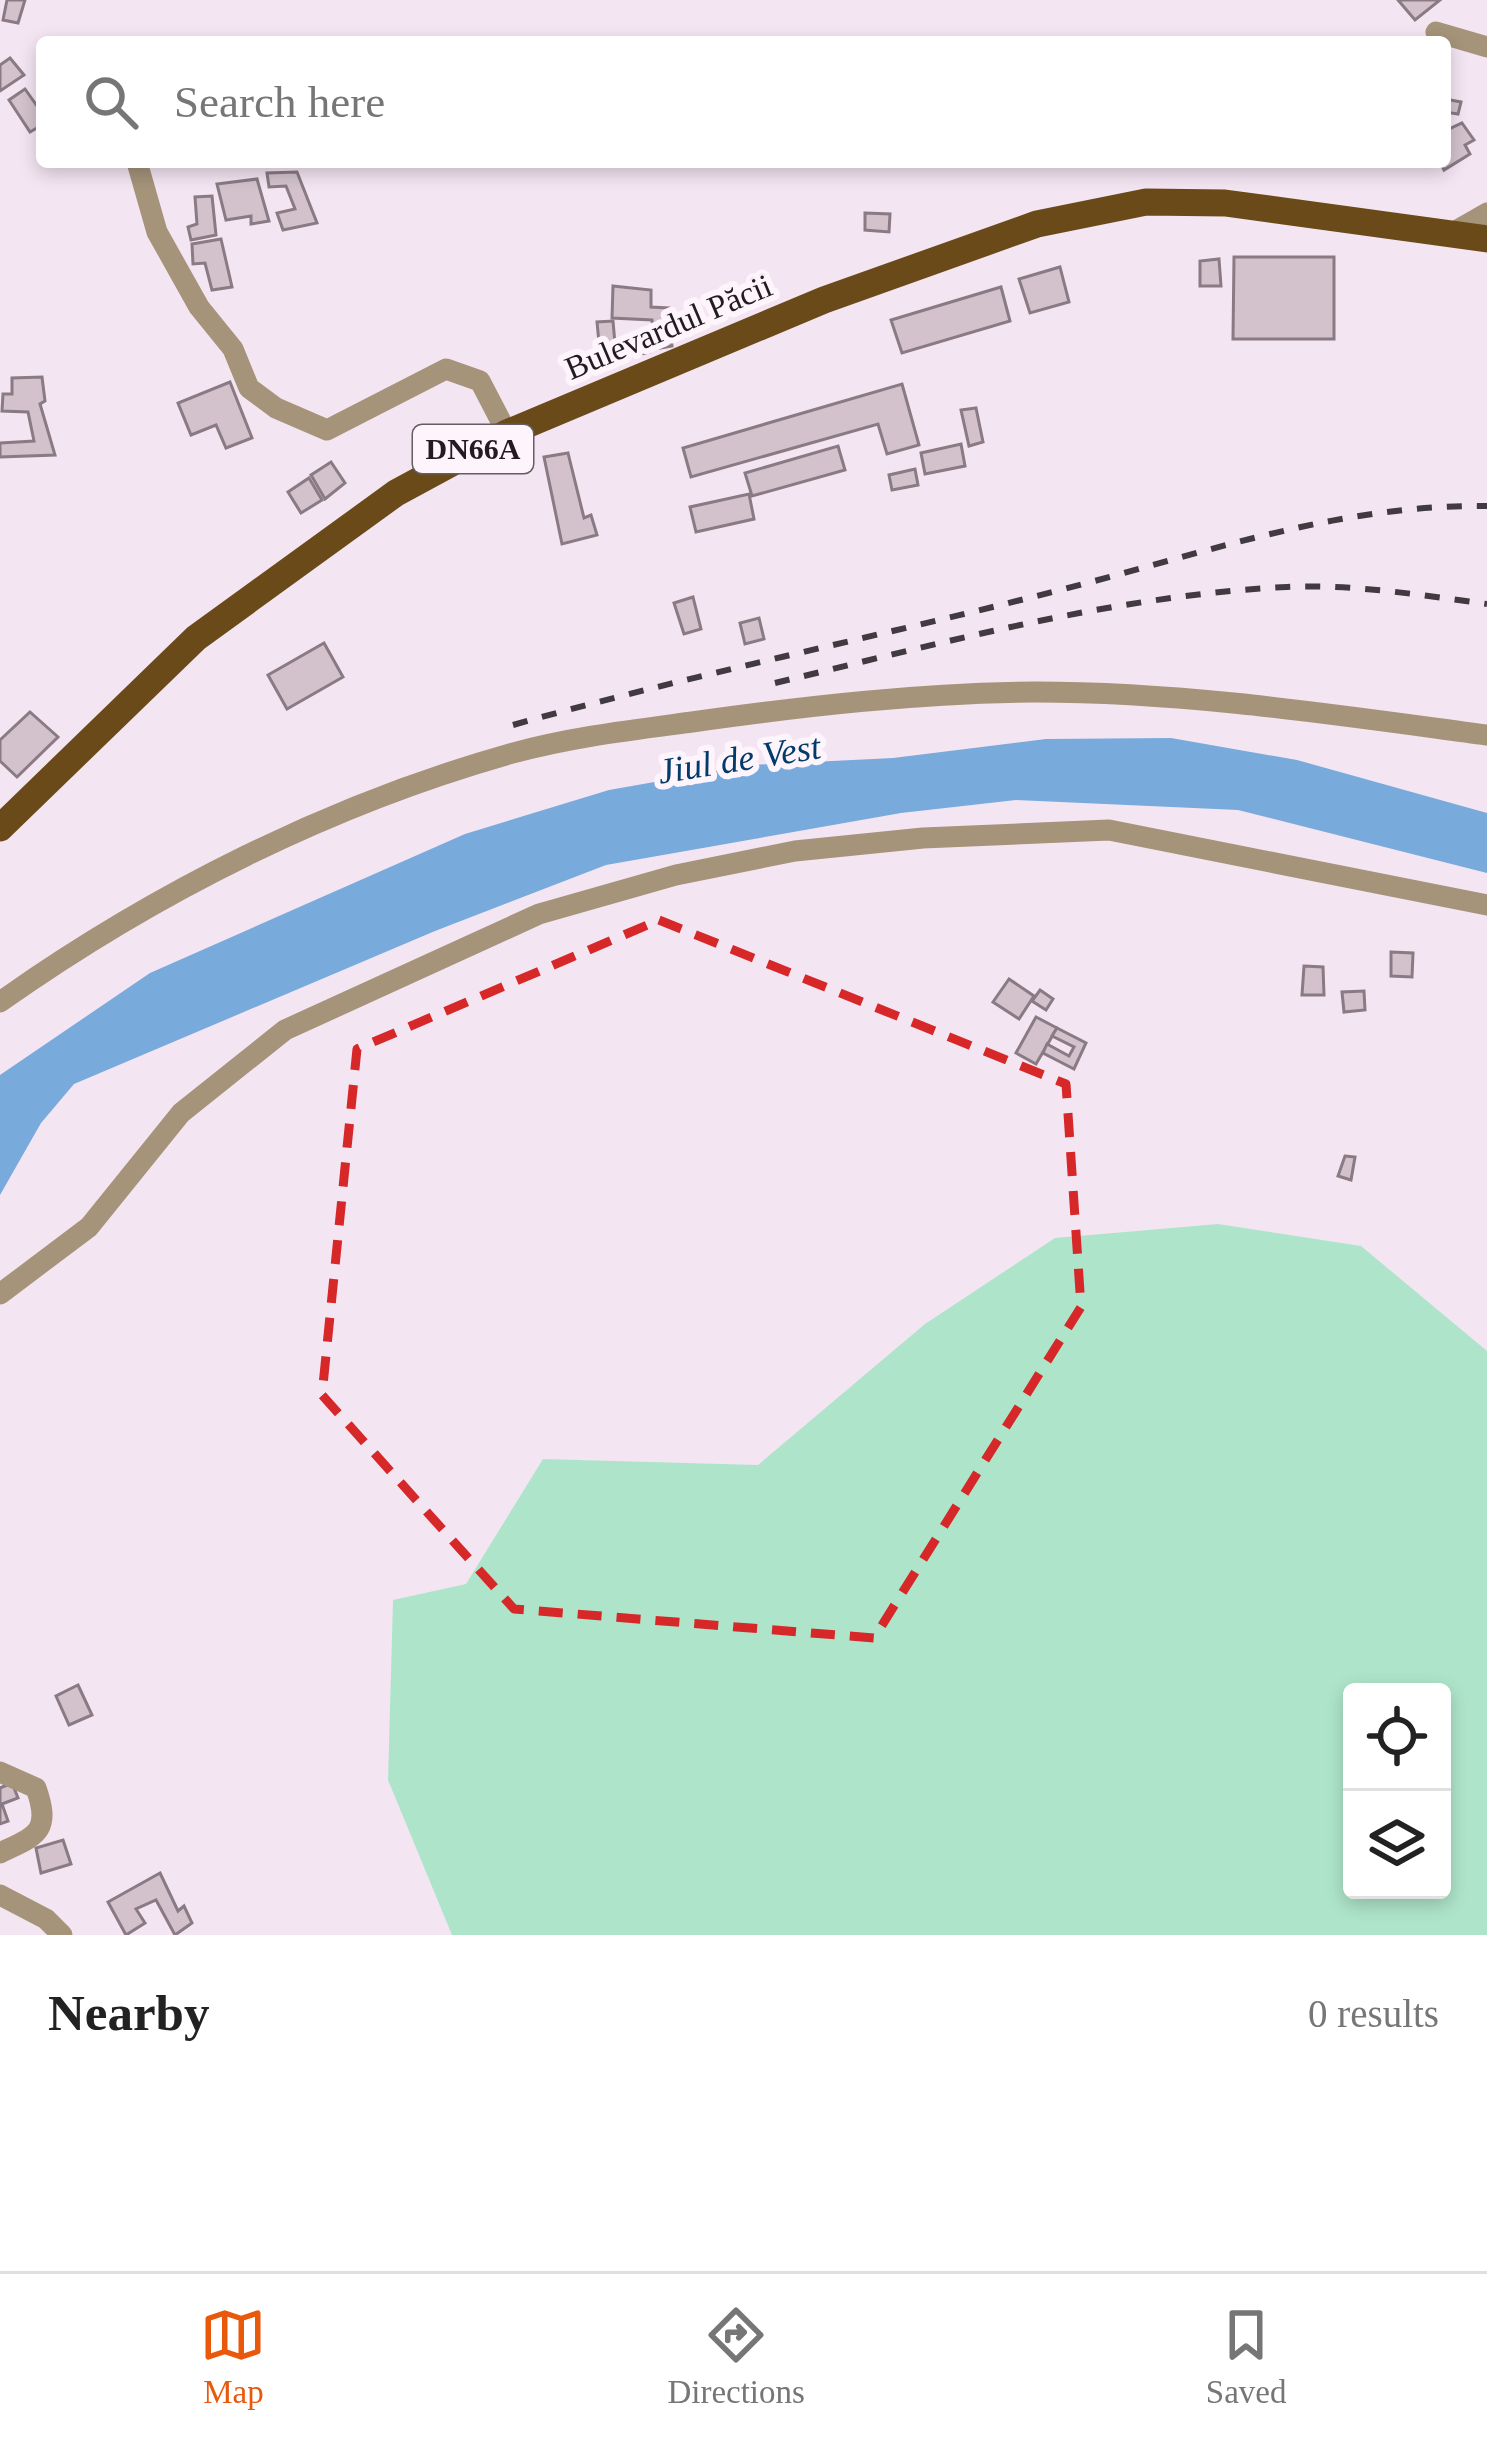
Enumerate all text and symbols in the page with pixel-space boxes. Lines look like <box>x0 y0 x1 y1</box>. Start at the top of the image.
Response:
search box <box>36 36 1451 168</box>
icon: search <box>78 69 144 135</box>
text: Search here <box>174 77 385 127</box>
street label: Bulevardul Păcii <box>560 267 777 387</box>
road number: DN66A <box>413 425 533 473</box>
water label: Jiul de Vest <box>655 726 824 792</box>
map controls <box>1343 1683 1451 1899</box>
button: locate <box>1343 1683 1451 1791</box>
button: layers <box>1343 1791 1451 1899</box>
text: Nearby <box>48 1985 209 2041</box>
text: 0 results <box>1308 1992 1439 2035</box>
tab: Map <box>200 2302 266 2411</box>
tab: Directions <box>667 2302 805 2411</box>
tab: Saved <box>1206 2302 1287 2411</box>

